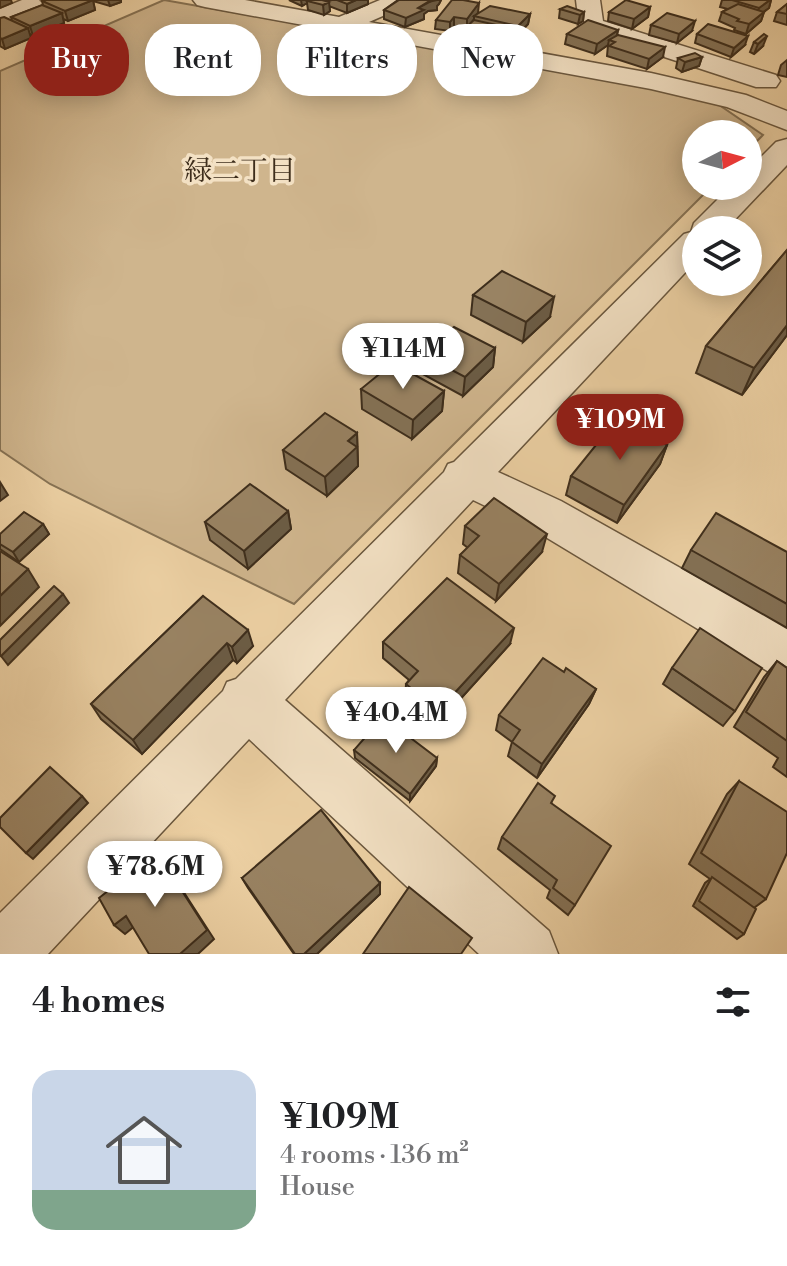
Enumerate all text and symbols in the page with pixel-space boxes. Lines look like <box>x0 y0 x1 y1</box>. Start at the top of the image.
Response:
chip: Buy <box>24 24 129 96</box>
chip: Rent <box>145 24 261 96</box>
chip: Filters <box>277 24 417 96</box>
chip: New <box>433 24 543 96</box>
north arrow <box>682 120 762 200</box>
map controls <box>682 120 762 296</box>
district label: 緑二丁目 <box>184 154 296 189</box>
button: layers <box>682 216 762 296</box>
pin: ¥114M <box>347 323 459 391</box>
text: ¥114M <box>360 333 446 365</box>
pin: ¥109M <box>564 394 676 462</box>
text: ¥109M <box>575 404 665 436</box>
pin: ¥40.4M <box>331 687 461 755</box>
text: ¥40.4M <box>344 697 448 729</box>
pin: ¥78.6M <box>90 841 220 909</box>
text: ¥78.6M <box>105 851 205 883</box>
icon: filters <box>711 980 755 1024</box>
text: 4 homes <box>32 981 165 1023</box>
text: ¥109M <box>280 1097 399 1139</box>
icon: home <box>96 1102 192 1198</box>
text: 4 rooms · 136 m² <box>280 1139 469 1171</box>
text: House <box>280 1171 355 1203</box>

